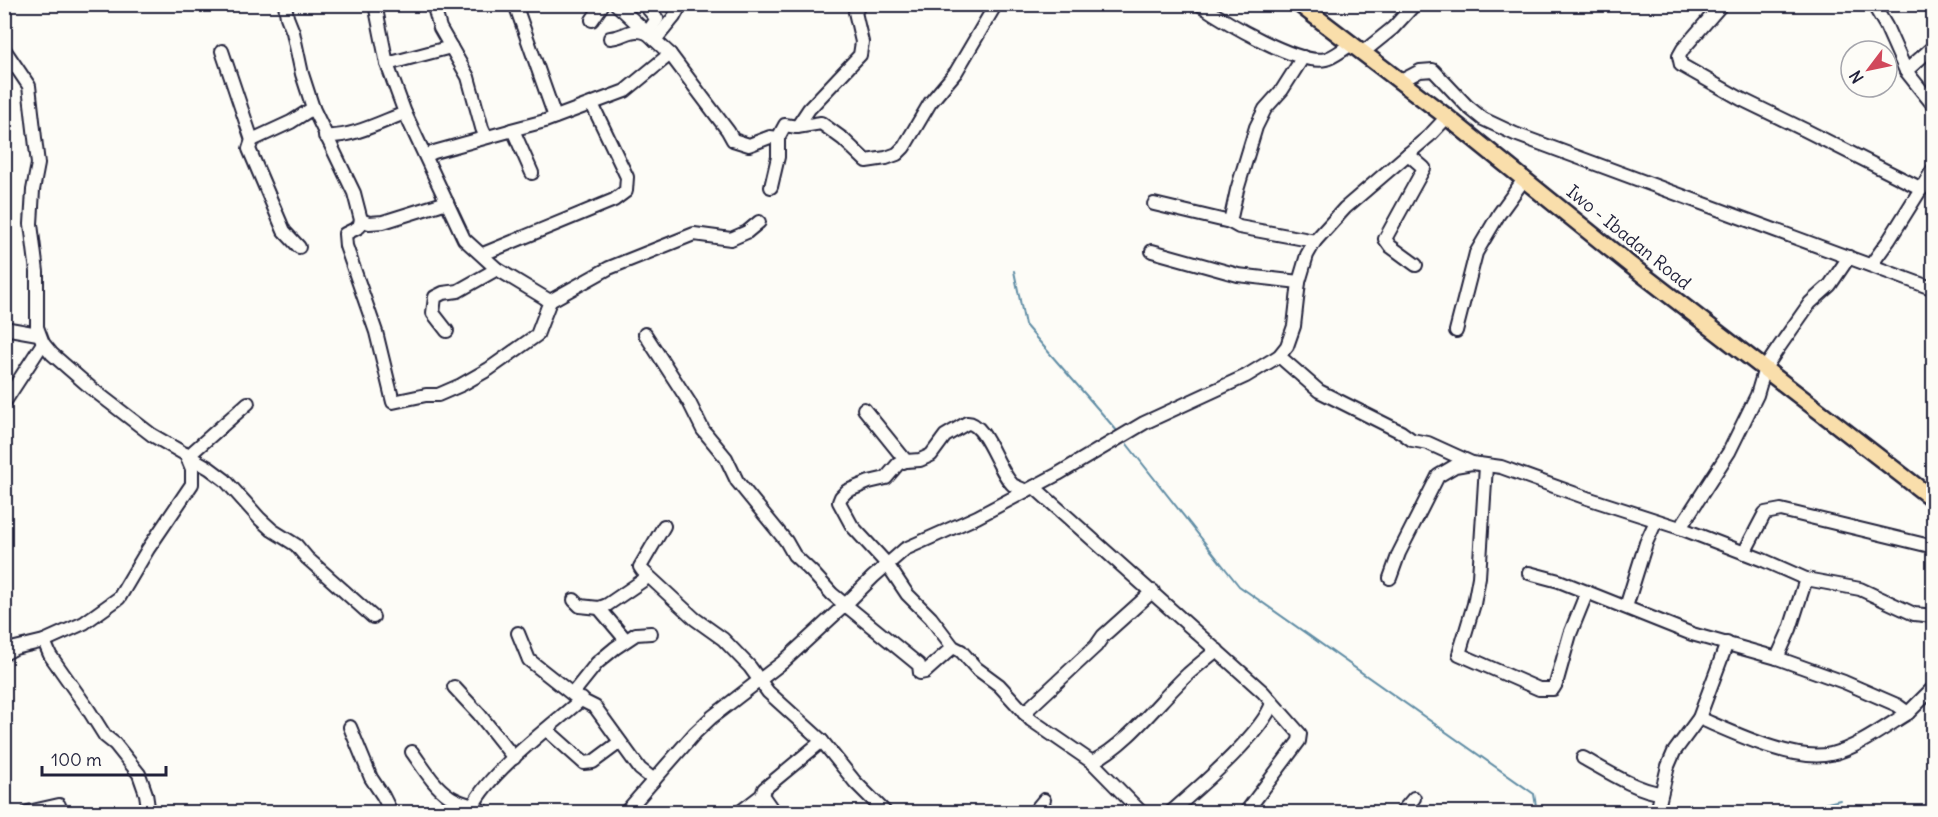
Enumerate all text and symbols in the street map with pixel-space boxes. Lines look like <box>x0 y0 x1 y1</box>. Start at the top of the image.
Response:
north arrow <box>1839 39 1899 99</box>
text: N <box>1845 67 1868 87</box>
street label: Iwo - Ibadan Road <box>1562 180 1696 294</box>
scale bar <box>42 739 166 777</box>
text: 100 m <box>51 748 102 771</box>

